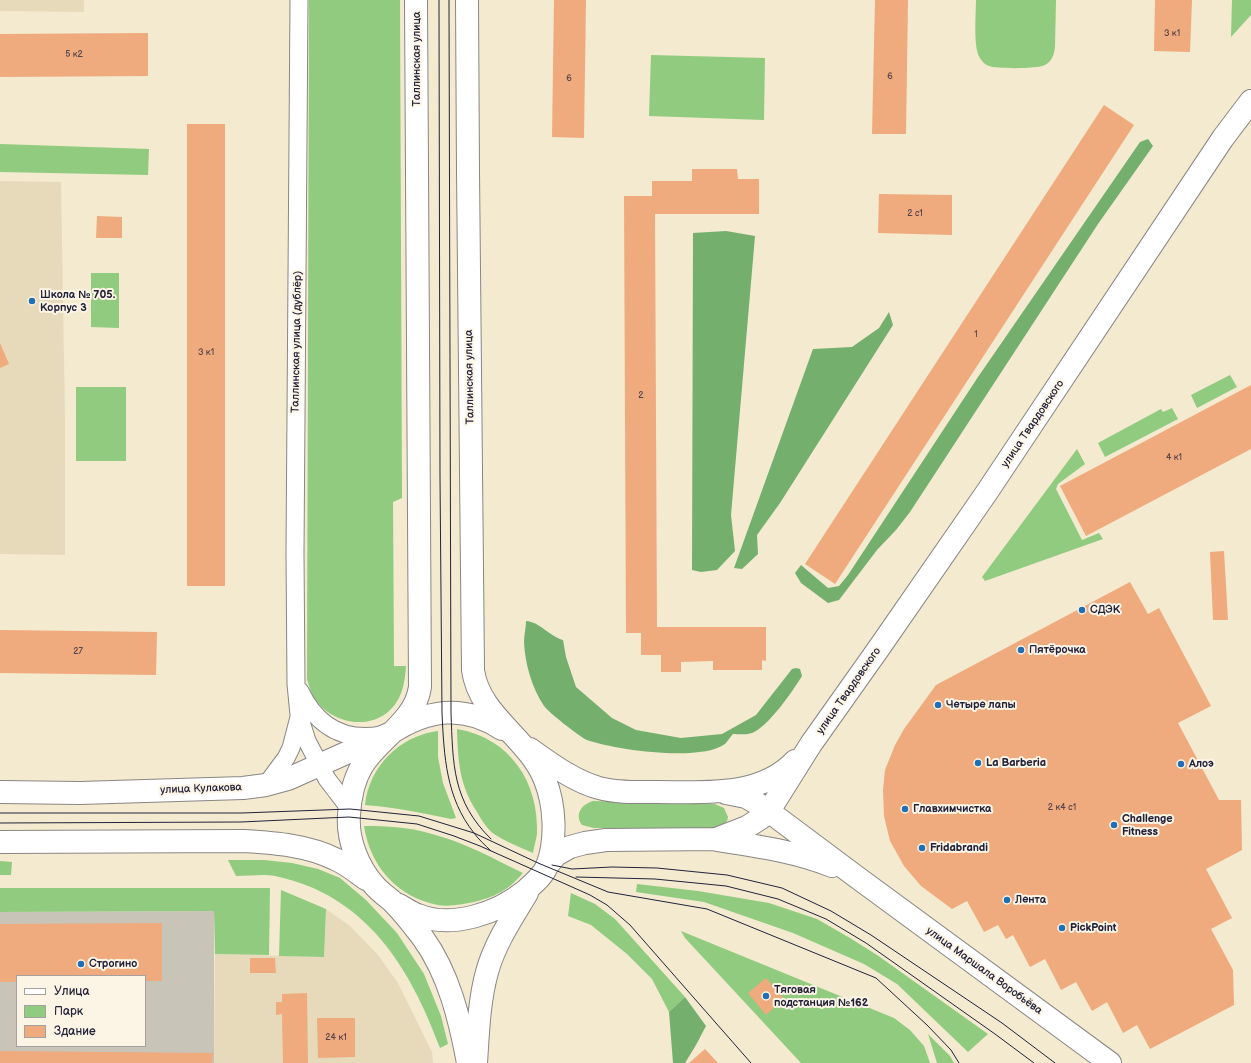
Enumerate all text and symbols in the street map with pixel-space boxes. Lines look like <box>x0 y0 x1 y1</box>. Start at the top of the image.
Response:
street label: Таллинская улица <box>410 12 424 106</box>
house number: 3 к1 <box>1164 29 1180 39</box>
house number: 5 к2 <box>65 50 83 60</box>
house number: 6 <box>887 72 893 82</box>
house number: 6 <box>566 74 572 84</box>
house number: 2 с1 <box>907 209 923 219</box>
street label: Таллинская улица (дублёр) <box>289 271 305 413</box>
place label: Школа № 705. Корпус 3 <box>40 288 115 314</box>
marker: Школа № 705. Корпус 3 <box>27 296 37 306</box>
street label: Таллинская улица <box>463 329 477 425</box>
house number: 1 <box>974 330 978 340</box>
house number: 3 к1 <box>198 348 214 358</box>
street label: улица Твардовского <box>999 378 1067 470</box>
house number: 2 <box>638 391 644 401</box>
house number: 4 к1 <box>1166 453 1182 463</box>
place label: СДЭК <box>1090 603 1120 617</box>
marker: СДЭК <box>1077 605 1087 615</box>
place label: Пятёрочка <box>1029 643 1086 657</box>
street label: улица Твардовского <box>814 645 884 737</box>
marker: Пятёрочка <box>1016 645 1026 655</box>
house number: 27 <box>73 647 83 657</box>
place label: Четыре лапы <box>946 698 1016 712</box>
marker: Четыре лапы <box>933 700 943 710</box>
place label: La Barberia <box>986 756 1046 770</box>
place label: Алоэ <box>1189 757 1214 771</box>
marker: La Barberia <box>973 758 983 768</box>
marker: Алоэ <box>1176 759 1186 769</box>
street label: улица Кулакова <box>160 781 242 797</box>
place label: Главхимчистка <box>913 802 991 816</box>
house number: 2 к4 с1 <box>1048 803 1076 813</box>
marker: Главхимчистка <box>900 804 910 814</box>
place label: Challenge Fitness <box>1122 812 1173 838</box>
marker: Challenge Fitness <box>1109 820 1119 830</box>
place label: Fridabrandi <box>930 841 988 855</box>
marker: Fridabrandi <box>917 843 927 853</box>
place label: Лента <box>1015 893 1046 907</box>
marker: Лента <box>1002 895 1012 905</box>
place label: PickPoint <box>1070 921 1117 935</box>
marker: PickPoint <box>1057 923 1067 933</box>
street label: улица Маршала Воробьёва <box>923 924 1045 1018</box>
place label: Строгино <box>89 957 137 971</box>
marker: Строгино <box>76 959 86 969</box>
legend <box>16 975 146 1047</box>
place label: Тяговая подстанция №162 <box>774 983 868 1009</box>
text: Улица <box>54 984 90 999</box>
marker: Тяговая подстанция №162 <box>761 991 771 1001</box>
text: Парк <box>54 1004 83 1019</box>
text: Здание <box>54 1024 96 1039</box>
house number: 24 к1 <box>325 1033 347 1043</box>

